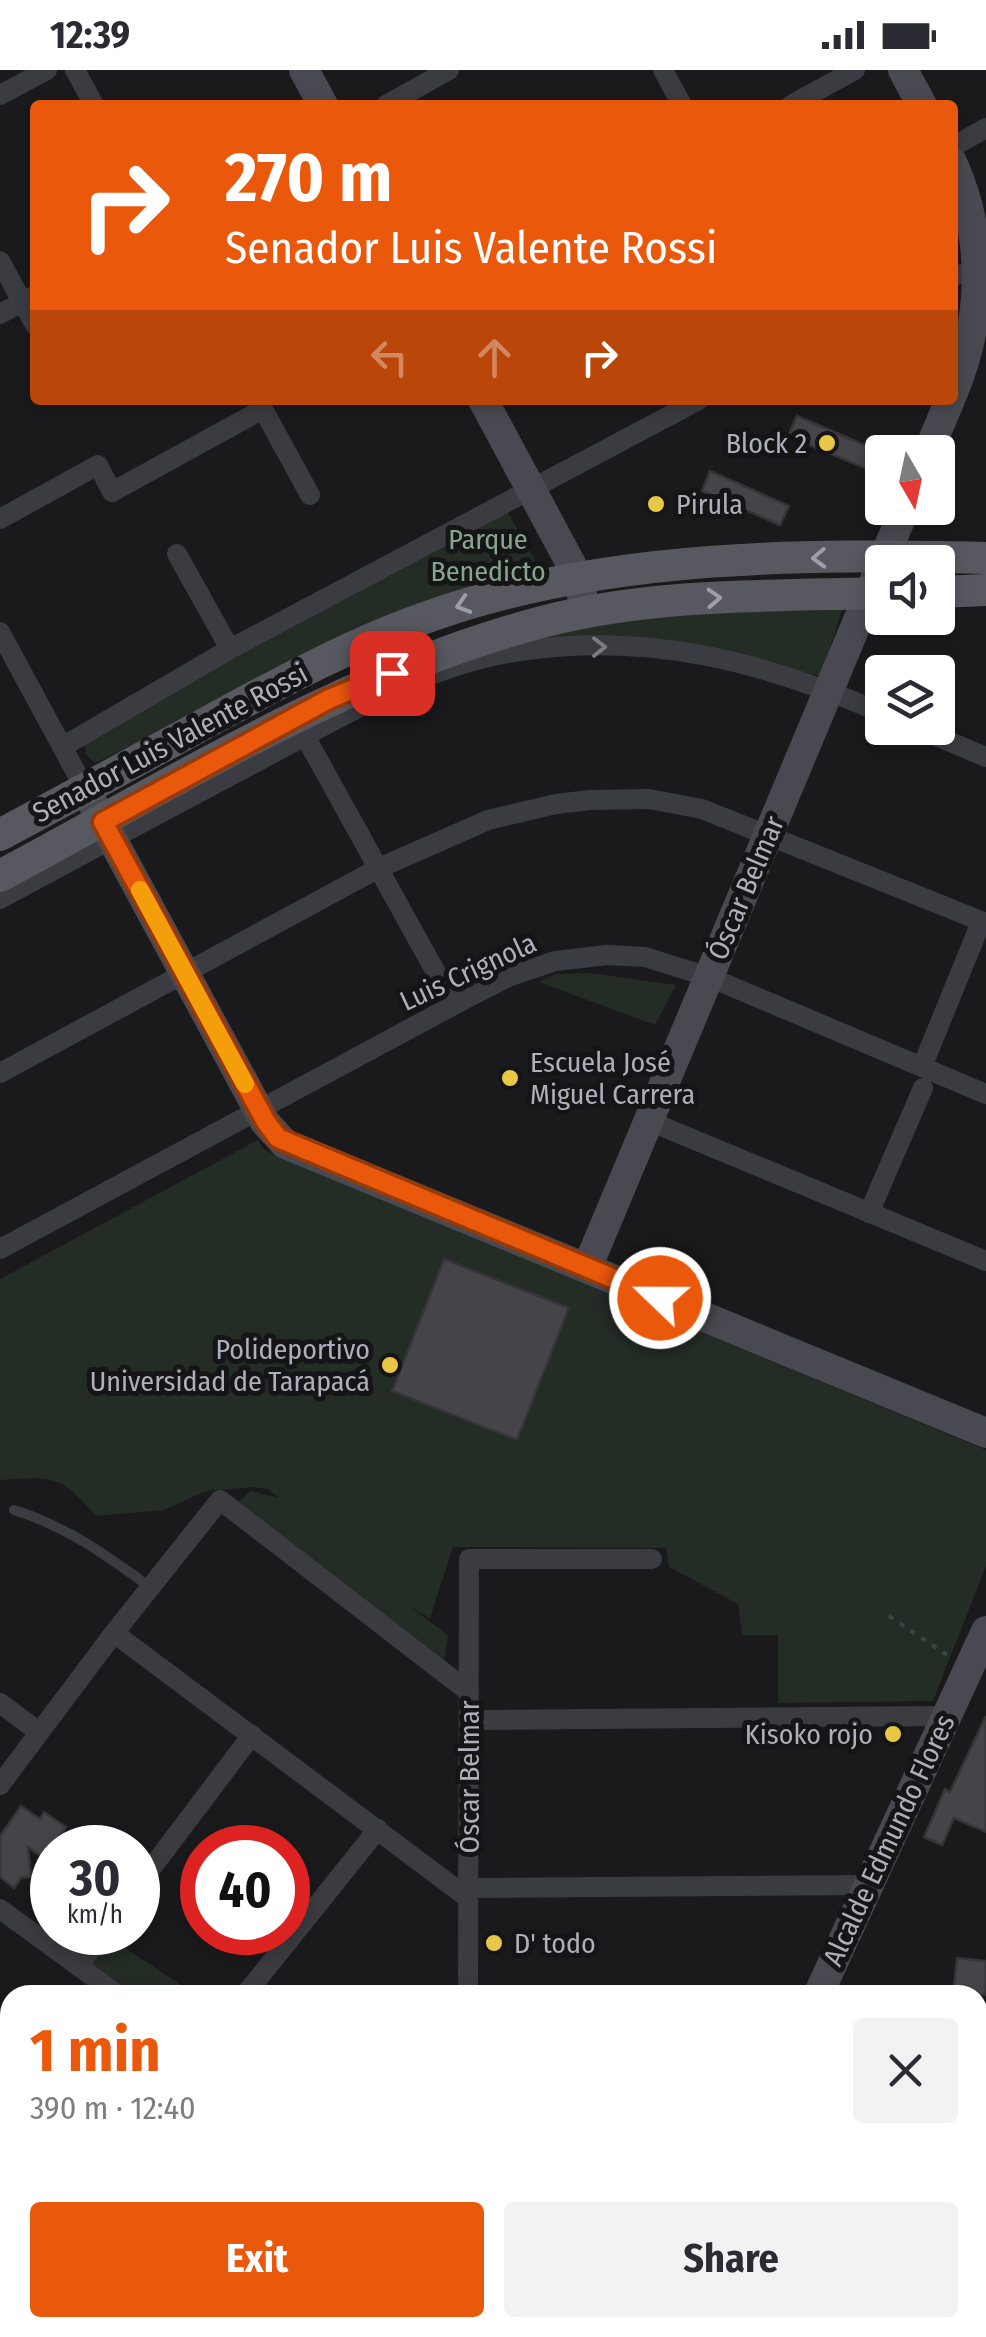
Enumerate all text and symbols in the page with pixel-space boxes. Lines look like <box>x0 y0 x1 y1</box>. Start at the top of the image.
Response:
text: 12:39 <box>50 12 130 58</box>
text: 270 m <box>225 136 392 220</box>
icon: right <box>60 140 190 270</box>
text: Senador Luis Valente Rossi <box>225 221 717 275</box>
icon: left <box>362 330 417 385</box>
icon: ahead <box>467 330 522 385</box>
icon: right <box>572 330 627 385</box>
place label: Block 2 <box>726 427 807 460</box>
marker: Block 2 <box>816 432 838 454</box>
north arrow <box>865 435 955 525</box>
map controls <box>865 435 955 745</box>
place label: Pirula <box>676 488 743 521</box>
marker: Pirula <box>645 493 667 515</box>
park label: Parque Benedicto <box>430 523 546 588</box>
button: sound <box>865 545 955 635</box>
one-way arrow <box>810 548 826 569</box>
one-way arrow <box>706 588 722 609</box>
one-way arrow <box>455 593 472 614</box>
pin <box>350 631 435 716</box>
one-way arrow <box>592 637 608 658</box>
icon: arrive <box>365 646 420 701</box>
button: layers <box>865 655 955 745</box>
street label: Senador Luis Valente Rossi <box>27 657 313 829</box>
street label: Óscar Belmar <box>701 811 791 965</box>
street label: Luis Crignola <box>395 926 541 1018</box>
place label: Escuela José Miguel Carrera <box>530 1046 695 1111</box>
marker: Escuela José Miguel Carrera <box>499 1067 521 1089</box>
position arrow <box>608 1246 712 1350</box>
place label: Polideportivo Universidad de Tarapacá <box>90 1333 370 1398</box>
marker: Polideportivo Universidad de Tarapacá <box>379 1354 401 1376</box>
street label: Óscar Belmar <box>453 1700 486 1853</box>
street label: Alcalde Edmundo Flores <box>816 1709 962 1971</box>
place label: Kisoko rojo <box>745 1718 873 1751</box>
marker: Kisoko rojo <box>882 1723 904 1745</box>
speed limit sign: 40 <box>180 1825 310 1955</box>
text: 30 <box>70 1848 120 1908</box>
text: km/h <box>67 1900 123 1930</box>
place label: D' todo <box>514 1927 596 1960</box>
marker: D' todo <box>483 1932 505 1954</box>
text: 1 min <box>30 2015 161 2087</box>
button: close <box>853 2018 958 2123</box>
text: 390 m · 12:40 <box>30 2089 196 2127</box>
button: Exit <box>30 2202 484 2317</box>
button: Share <box>504 2202 958 2317</box>

